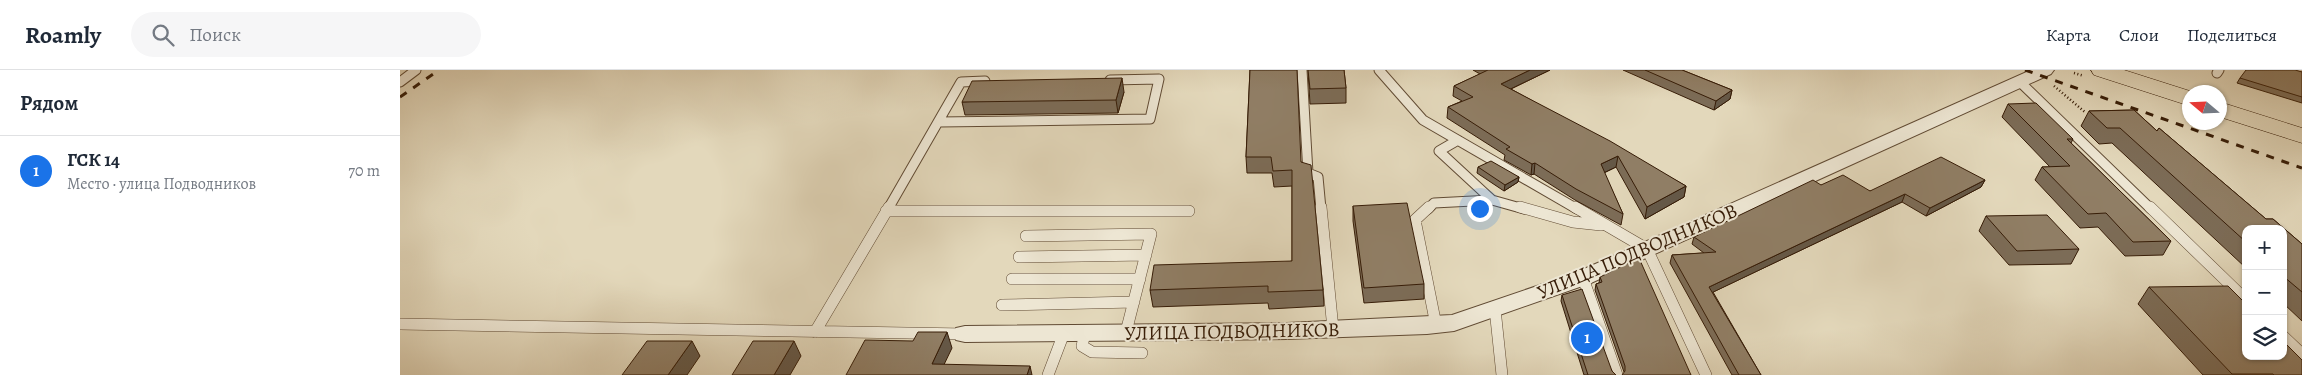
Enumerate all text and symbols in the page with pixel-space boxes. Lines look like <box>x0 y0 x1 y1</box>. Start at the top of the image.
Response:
search box <box>131 12 481 57</box>
text: Roamly <box>25 19 101 51</box>
icon: search <box>149 21 177 49</box>
text: Поиск <box>189 22 241 48</box>
text: Карта <box>2046 23 2091 47</box>
text: Слои <box>2119 23 2159 47</box>
text: Поделиться <box>2187 23 2277 47</box>
north arrow <box>2182 85 2227 130</box>
text: Рядом <box>20 89 78 117</box>
text: ГСК 14 <box>67 147 120 173</box>
text: 1 <box>33 160 39 182</box>
text: 70 m <box>348 160 380 182</box>
text: Место · улица Подводников <box>67 173 256 195</box>
your location <box>1467 196 1493 222</box>
street label: УЛИЦА ПОДВОДНИКОВ <box>1533 197 1742 306</box>
map controls <box>2242 225 2287 360</box>
button: + <box>2242 225 2287 270</box>
button: − <box>2242 270 2287 315</box>
button: layers <box>2242 315 2287 360</box>
street label: УЛИЦА ПОДВОДНИКОВ <box>1124 316 1340 347</box>
pin: 1 <box>1571 319 1603 357</box>

